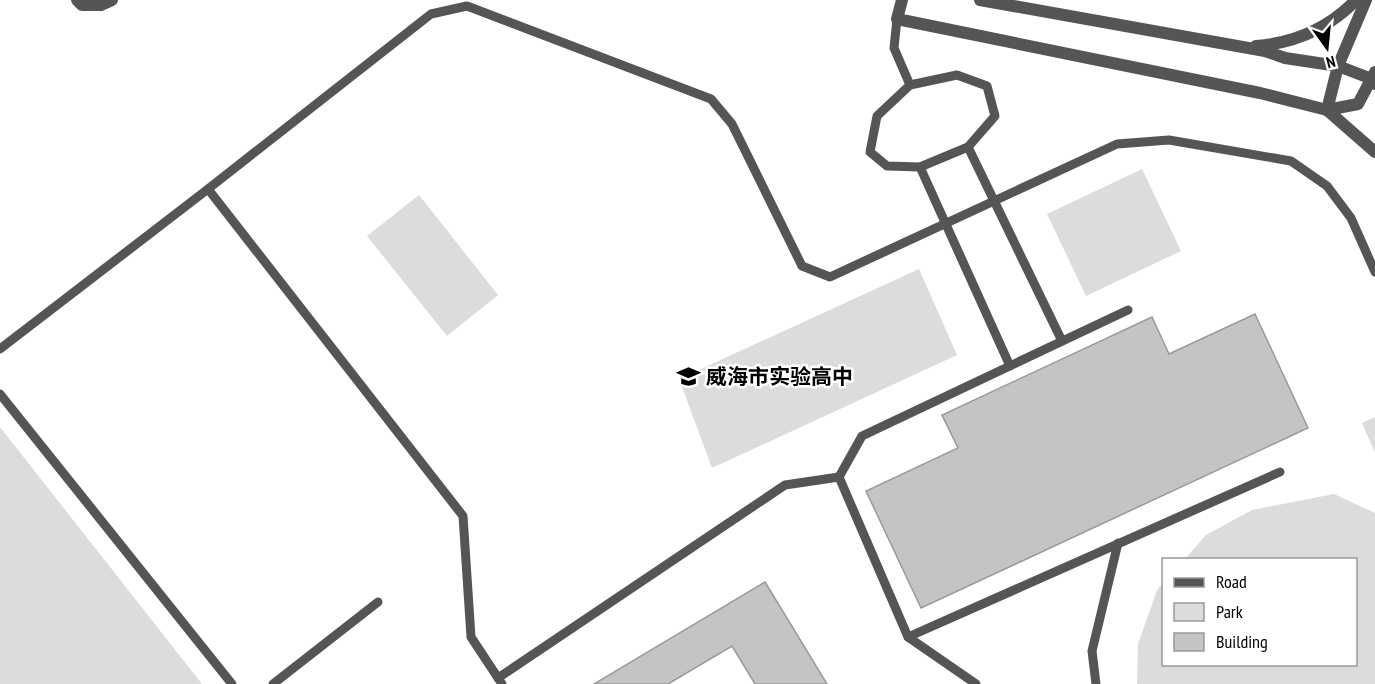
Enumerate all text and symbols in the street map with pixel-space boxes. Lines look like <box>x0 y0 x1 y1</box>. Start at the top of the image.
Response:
north arrow <box>1297 18 1357 78</box>
text: N <box>1324 52 1338 73</box>
school or university icon: 威海市实验高中 <box>675 363 701 389</box>
place label: 威海市实验高中 <box>706 363 853 390</box>
legend <box>1162 558 1357 666</box>
text: Road <box>1216 570 1247 593</box>
text: Park <box>1216 600 1243 623</box>
text: Building <box>1216 630 1268 653</box>

